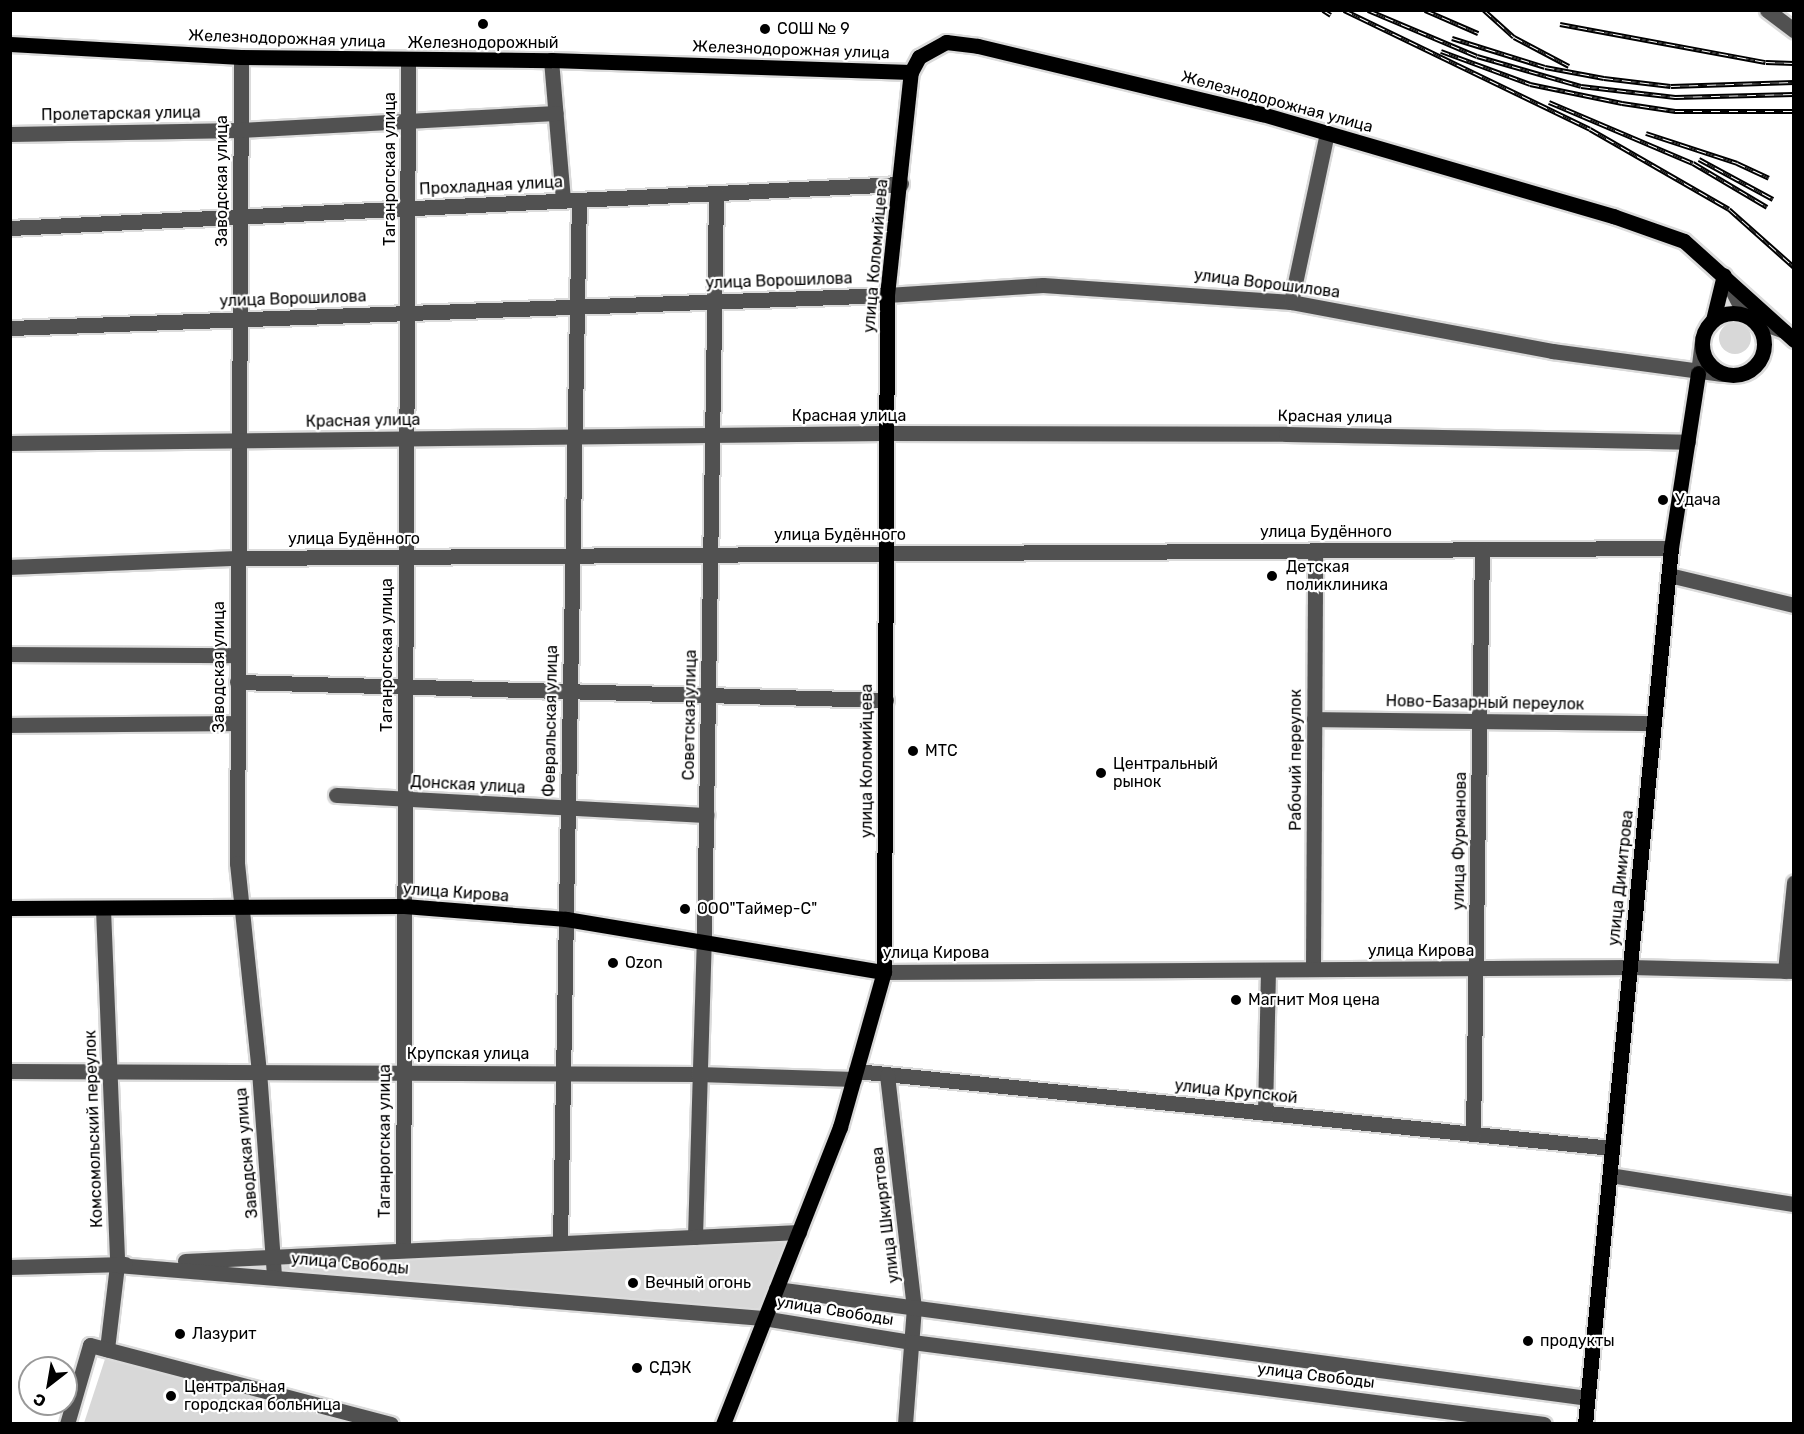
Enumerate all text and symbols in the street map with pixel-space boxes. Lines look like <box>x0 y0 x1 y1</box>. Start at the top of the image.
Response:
marker: Железнодорожный <box>476 17 490 31</box>
place label: СОШ № 9 <box>777 19 850 39</box>
marker: СОШ № 9 <box>758 22 772 36</box>
street label: Железнодорожная улица <box>188 26 386 52</box>
place label: Железнодорожный <box>407 33 559 53</box>
street label: Железнодорожная улица <box>692 37 890 63</box>
street label: Железнодорожная улица <box>1179 67 1375 137</box>
street label: Таганрогская улица <box>380 92 400 246</box>
street label: Пролетарская улица <box>41 103 201 125</box>
street label: Заводская улица <box>212 115 232 247</box>
street label: Прохладная улица <box>419 173 563 199</box>
street label: улица Коломийцева <box>860 178 892 334</box>
street label: улица Ворошилова <box>1193 266 1341 302</box>
street label: улица Ворошилова <box>705 269 853 293</box>
street label: улица Ворошилова <box>219 287 367 311</box>
street label: Красная улица <box>792 406 906 426</box>
street label: Красная улица <box>1278 406 1392 428</box>
street label: Красная улица <box>306 410 420 432</box>
place label: Удача <box>1675 490 1720 510</box>
marker: Удача <box>1656 493 1670 507</box>
street label: улица Будённого <box>1260 522 1392 542</box>
street label: улица Будённого <box>774 525 906 545</box>
street label: улица Будённого <box>288 529 420 549</box>
place label: Детская поликлиника <box>1286 557 1388 595</box>
marker: Детская поликлиника <box>1263 567 1281 585</box>
street label: Таганрогская улица <box>377 578 397 732</box>
street label: Заводская улица <box>209 601 229 733</box>
street label: Февральская улица <box>540 645 562 797</box>
street label: Советская улица <box>679 649 701 781</box>
street label: улица Коломийцева <box>857 684 877 838</box>
street label: Рабочий переулок <box>1286 689 1306 831</box>
street label: Ново-Базарный переулок <box>1386 692 1584 714</box>
place label: МТС <box>925 741 958 761</box>
marker: МТС <box>906 744 920 758</box>
place label: Центральный рынок <box>1113 754 1218 792</box>
marker: Центральный рынок <box>1094 766 1108 780</box>
street label: Донская улица <box>410 772 526 798</box>
street label: улица Фурманова <box>1449 772 1471 910</box>
street label: улица Димитрова <box>1604 809 1638 947</box>
street label: улица Кирова <box>402 880 510 906</box>
place label: ООО"Таймер-С" <box>697 899 817 919</box>
marker: ООО"Таймер-С" <box>678 902 692 916</box>
street label: улица Кирова <box>1368 941 1474 961</box>
street label: улица Кирова <box>883 943 989 963</box>
place label: Ozon <box>625 953 663 973</box>
marker: Ozon <box>606 956 620 970</box>
place label: Магнит Моя цена <box>1248 990 1380 1010</box>
marker: Магнит Моя цена <box>1229 993 1243 1007</box>
street label: Комсомольский переулок <box>81 1030 107 1228</box>
street label: Крупская улица <box>407 1044 529 1064</box>
street label: Таганрогская улица <box>375 1064 395 1218</box>
street label: улица Крупской <box>1174 1076 1298 1108</box>
street label: Заводская улица <box>232 1087 262 1219</box>
street label: улица Шкирятова <box>868 1146 904 1284</box>
street label: улица Свободы <box>290 1249 410 1279</box>
place label: Вечный огонь <box>645 1273 751 1293</box>
marker: Вечный огонь <box>626 1276 640 1290</box>
street label: улица Свободы <box>775 1292 895 1330</box>
place label: Лазурит <box>192 1324 257 1344</box>
marker: Лазурит <box>173 1327 187 1341</box>
place label: продукты <box>1540 1331 1615 1351</box>
marker: продукты <box>1521 1334 1535 1348</box>
north arrow <box>18 1356 78 1416</box>
place label: СДЭК <box>649 1358 691 1378</box>
street label: улица Свободы <box>1256 1359 1376 1393</box>
marker: СДЭК <box>630 1361 644 1375</box>
place label: Центральная городская больница <box>184 1377 341 1415</box>
marker: Центральная городская больница <box>162 1387 180 1405</box>
text: С <box>30 1389 49 1411</box>

